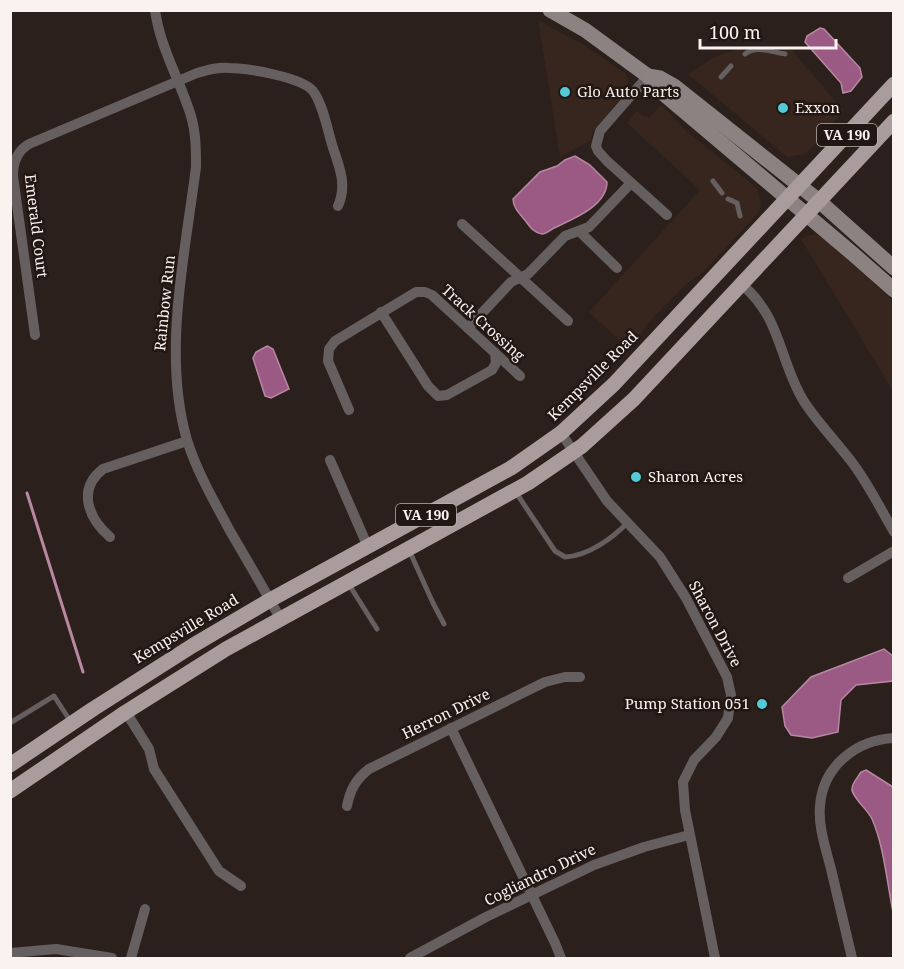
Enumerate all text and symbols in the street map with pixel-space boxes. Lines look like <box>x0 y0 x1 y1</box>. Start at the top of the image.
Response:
scale bar <box>700 12 836 50</box>
text: 100 m <box>709 20 761 44</box>
place label: Glo Auto Parts <box>577 81 679 101</box>
marker: Glo Auto Parts <box>558 85 572 99</box>
place label: Exxon <box>795 97 840 117</box>
marker: Exxon <box>776 101 790 115</box>
road number: VA 190 <box>817 124 877 146</box>
street label: Emerald Court <box>21 173 53 279</box>
street label: Rainbow Run <box>149 254 179 352</box>
street label: Track Crossing <box>438 280 530 365</box>
street label: Kempsville Road <box>543 326 642 425</box>
place label: Sharon Acres <box>648 466 743 486</box>
marker: Sharon Acres <box>629 470 643 484</box>
road number: VA 190 <box>396 504 456 526</box>
street label: Sharon Drive <box>685 577 747 670</box>
street label: Kempsville Road <box>129 589 242 667</box>
street label: Herron Drive <box>398 683 493 743</box>
place label: Pump Station 051 <box>625 693 750 713</box>
marker: Pump Station 051 <box>755 697 769 711</box>
street label: Cogliandro Drive <box>480 838 599 910</box>

